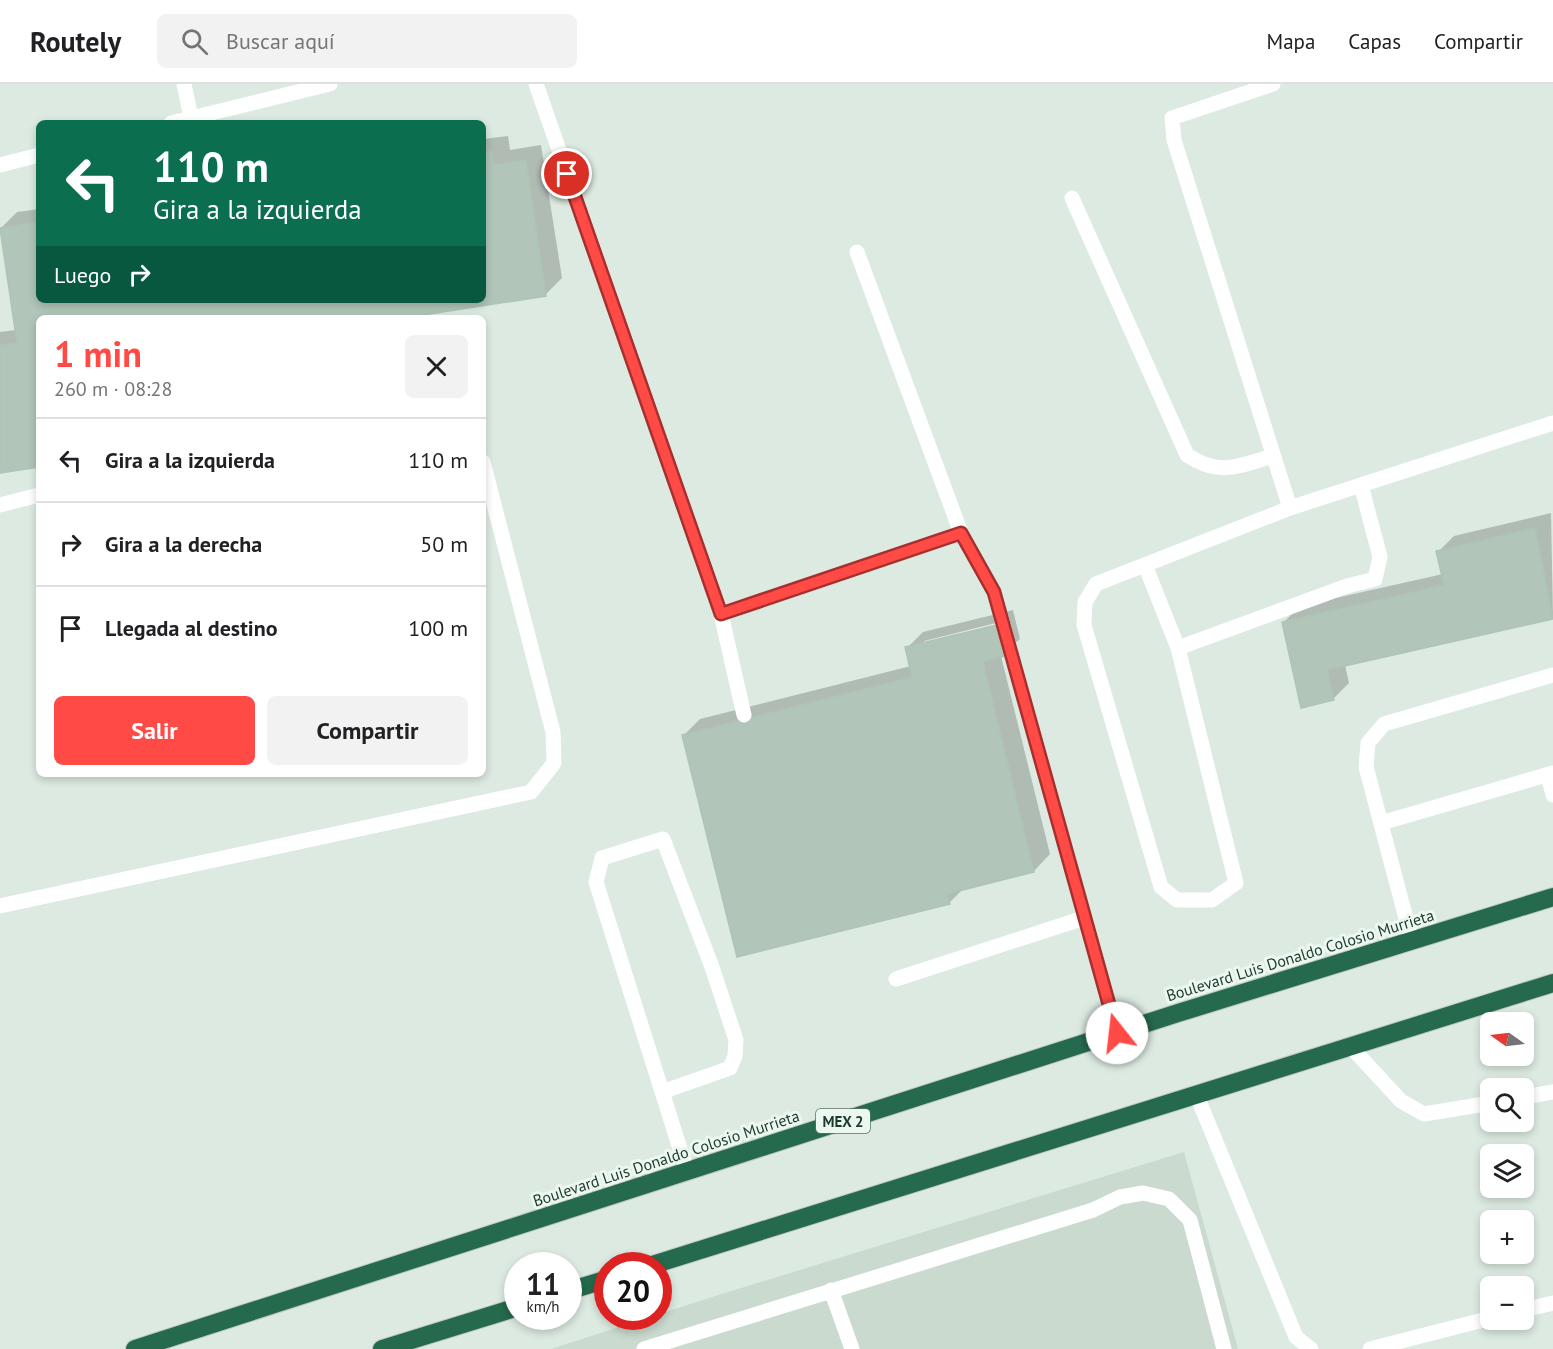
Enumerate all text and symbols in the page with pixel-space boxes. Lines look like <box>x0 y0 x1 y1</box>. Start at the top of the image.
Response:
search box <box>157 14 577 68</box>
text: Routely <box>30 23 121 60</box>
icon: search <box>178 25 211 58</box>
text: Buscar aquí <box>226 27 335 55</box>
text: Mapa <box>1267 28 1315 55</box>
text: Capas <box>1348 28 1401 55</box>
text: Compartir <box>1434 28 1523 55</box>
text: 110 m <box>153 139 269 194</box>
icon: left <box>54 144 132 222</box>
pin <box>541 148 592 199</box>
icon: arrive <box>550 157 583 190</box>
text: Gira a la izquierda <box>153 192 362 226</box>
icon: right <box>123 258 156 291</box>
text: Luego <box>54 261 111 289</box>
text: 1 min <box>54 330 142 377</box>
button: close <box>405 335 468 398</box>
text: 260 m · 08:28 <box>54 376 172 402</box>
icon: left <box>54 444 87 477</box>
text: Gira a la izquierda <box>105 446 275 474</box>
text: 110 m <box>408 446 468 474</box>
icon: right <box>54 528 87 561</box>
text: Gira a la derecha <box>105 530 262 558</box>
text: 50 m <box>420 530 468 558</box>
icon: arrive <box>54 612 87 645</box>
text: Llegada al destino <box>105 614 278 642</box>
text: 100 m <box>408 614 468 642</box>
button: Salir <box>54 696 255 765</box>
button: Compartir <box>267 696 468 765</box>
street label: Boulevard Luis Donaldo Colosio Murrieta <box>1164 905 1436 1005</box>
position arrow <box>1085 1001 1149 1065</box>
north arrow <box>1480 1012 1534 1066</box>
map controls <box>1480 1012 1534 1330</box>
button: search <box>1480 1078 1534 1132</box>
street label: Boulevard Luis Donaldo Colosio Murrieta <box>530 1105 802 1211</box>
road number: MEX 2 <box>816 1109 870 1133</box>
button: layers <box>1480 1144 1534 1198</box>
button: + <box>1480 1210 1534 1264</box>
speed limit sign: 20 <box>594 1252 672 1330</box>
text: 11 <box>526 1264 560 1303</box>
button: − <box>1480 1276 1534 1330</box>
text: km/h <box>527 1297 559 1316</box>

